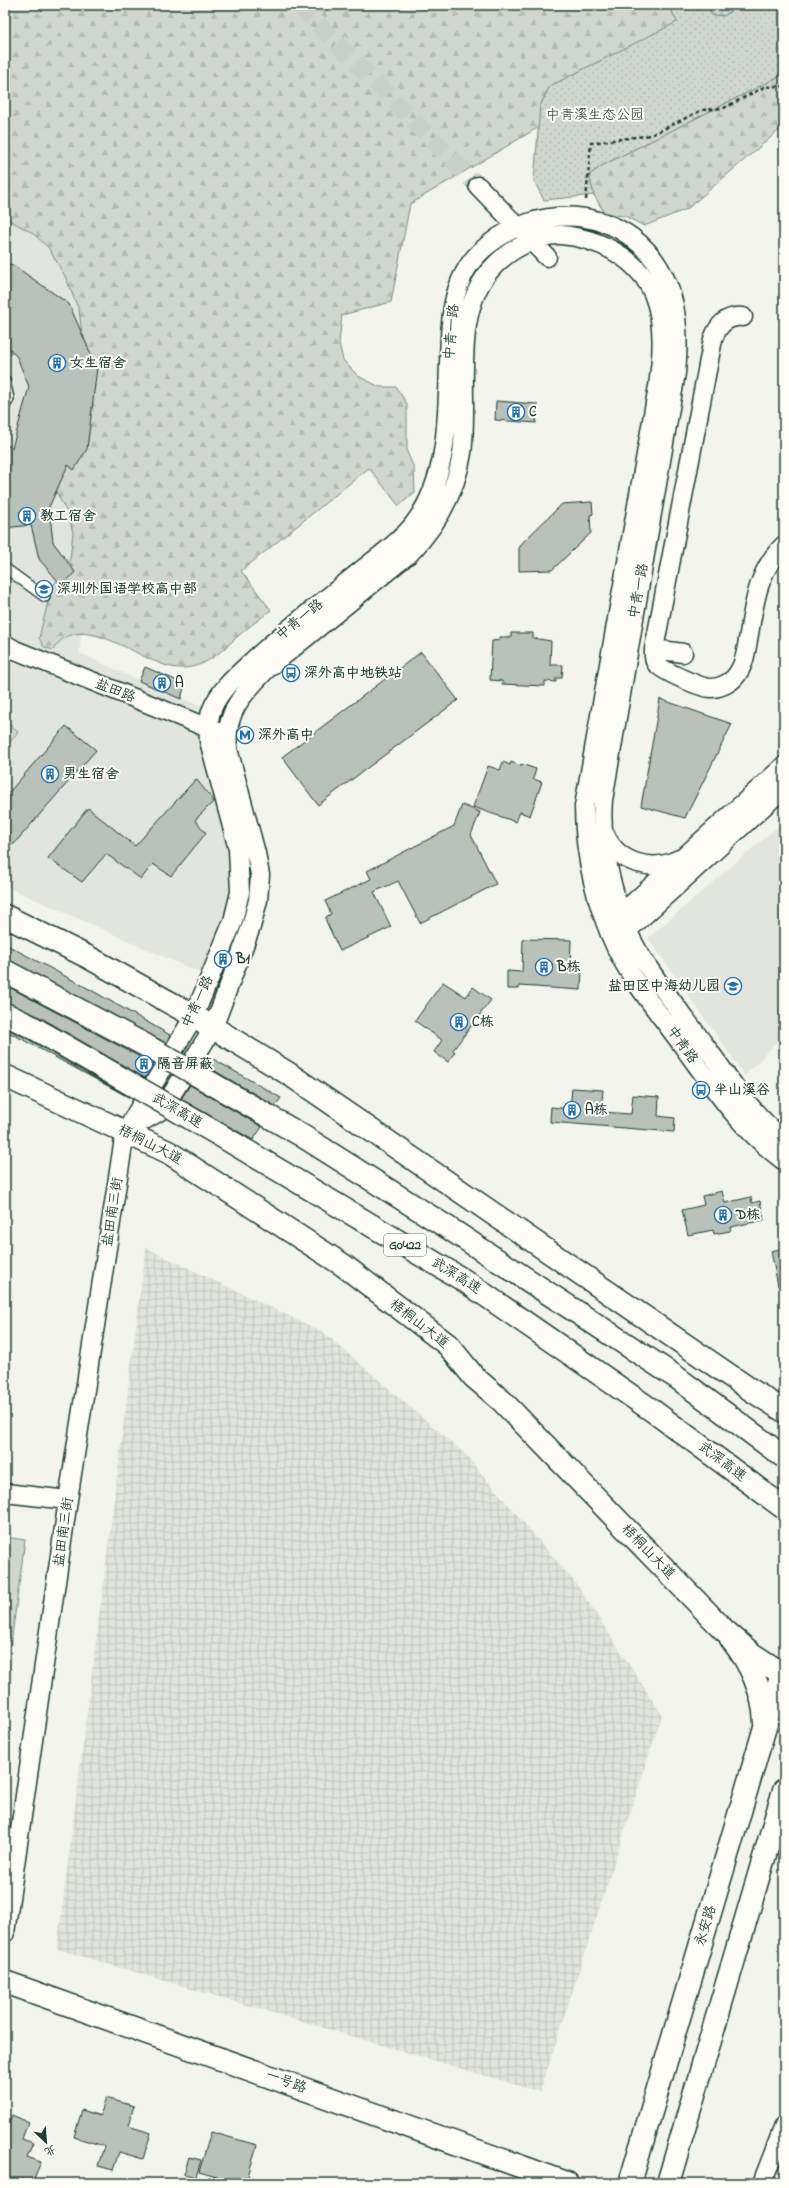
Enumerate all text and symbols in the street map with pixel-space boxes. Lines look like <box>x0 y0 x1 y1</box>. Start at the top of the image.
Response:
park label: 中青溪生态公园 <box>546 105 644 126</box>
street label: 中青一路 <box>439 303 465 361</box>
building icon: 女生宿舍 <box>47 353 67 373</box>
place label: 女生宿舍 <box>70 353 126 374</box>
building icon: C <box>506 402 526 422</box>
place label: C <box>529 402 537 423</box>
building icon: 教工宿舍 <box>17 506 37 526</box>
place label: 教工宿舍 <box>40 506 96 527</box>
street label: 中青一路 <box>624 562 654 620</box>
school or university icon: 深圳外国语学校高中部 <box>34 579 54 599</box>
place label: 深圳外国语学校高中部 <box>57 579 197 600</box>
street label: 中青一路 <box>272 594 328 646</box>
bus stop icon: 深外高中地铁站 <box>281 663 301 683</box>
place label: 深外高中地铁站 <box>304 663 402 684</box>
street label: 盐田路 <box>92 673 138 709</box>
building icon: A <box>152 673 172 693</box>
place label: A <box>175 673 184 694</box>
metro station icon: 深外高中 <box>235 725 255 745</box>
place label: 深外高中 <box>258 725 314 746</box>
building icon: 男生宿舍 <box>40 764 60 784</box>
place label: 男生宿舍 <box>63 764 119 785</box>
building icon: B1 <box>213 949 233 969</box>
place label: B1 <box>235 949 250 970</box>
building icon: B栋 <box>534 957 554 977</box>
place label: B栋 <box>556 957 580 978</box>
street label: 中青一路 <box>177 972 219 1032</box>
place label: 盐田区中海幼儿园 <box>608 976 720 997</box>
school or university icon: 盐田区中海幼儿园 <box>723 976 743 996</box>
building icon: C栋 <box>449 1012 469 1032</box>
place label: C栋 <box>472 1012 494 1033</box>
street label: 中青路 <box>661 1022 703 1068</box>
building icon: 隔音屏蔽 <box>134 1054 154 1074</box>
place label: 隔音屏蔽 <box>157 1054 213 1075</box>
bus stop icon: 半山溪谷 <box>691 1080 711 1100</box>
place label: 半山溪谷 <box>714 1080 770 1101</box>
street label: 武深高速 <box>148 1088 206 1134</box>
building icon: A栋 <box>562 1100 582 1120</box>
place label: A栋 <box>585 1100 608 1121</box>
street label: 梧桐山大道 <box>114 1120 186 1170</box>
street label: 盐田南三街 <box>97 1176 129 1248</box>
building icon: D栋 <box>713 1205 733 1225</box>
place label: D栋 <box>735 1205 760 1226</box>
road number: G0422 <box>384 1234 426 1256</box>
street label: 武深高速 <box>427 1252 485 1300</box>
street label: 梧桐山大道 <box>385 1294 453 1354</box>
street label: 武深高速 <box>693 1437 751 1487</box>
street label: 盐田南三街 <box>49 1496 79 1568</box>
street label: 梧桐山大道 <box>616 1520 680 1584</box>
street label: 永安路 <box>690 1903 722 1949</box>
street label: 一号路 <box>263 2065 309 2099</box>
north arrow <box>26 2122 66 2162</box>
text: 北 <box>41 2140 58 2160</box>

